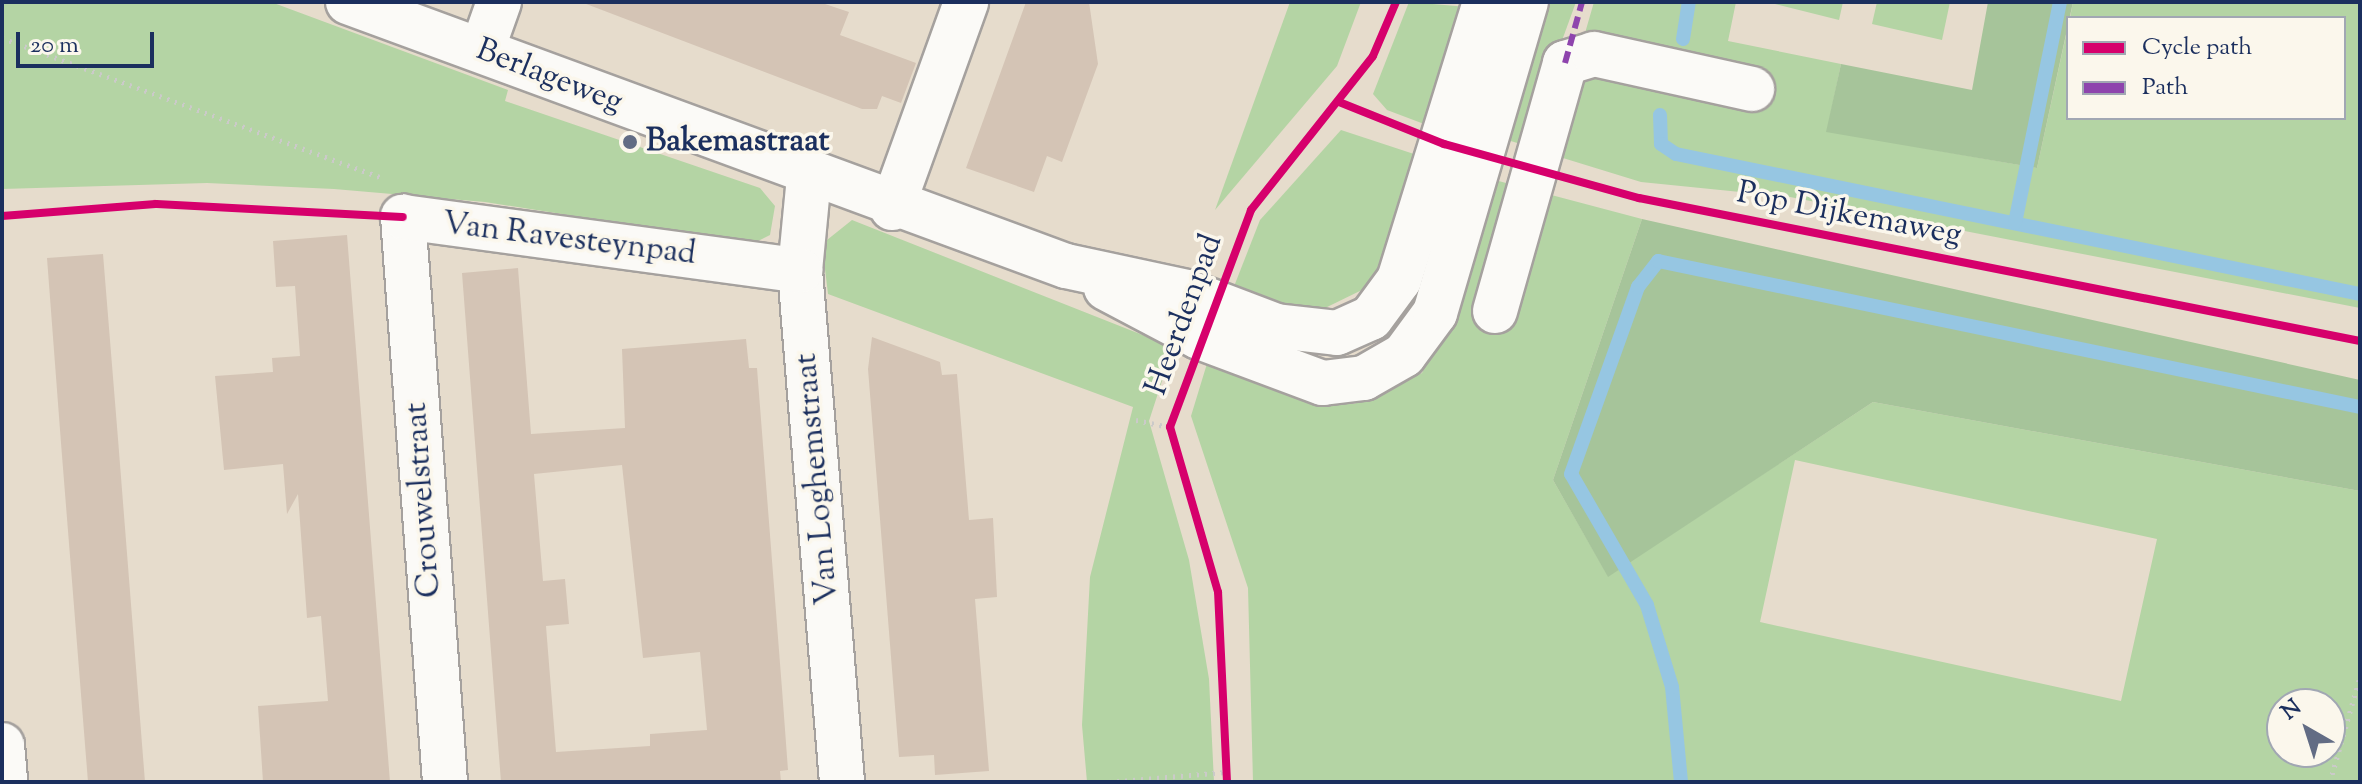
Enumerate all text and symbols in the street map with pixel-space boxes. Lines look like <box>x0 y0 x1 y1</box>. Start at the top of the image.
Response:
scale bar <box>20 16 158 66</box>
legend <box>2066 16 2346 120</box>
text: 20 m <box>30 29 79 63</box>
text: Cycle path <box>2142 31 2252 65</box>
street label: Berlageweg <box>470 32 628 122</box>
text: Path <box>2142 71 2188 105</box>
place label: Bakemastraat <box>646 123 830 161</box>
marker: Bakemastraat <box>621 133 639 151</box>
street label: Pop Dijkemaweg <box>1734 174 1964 256</box>
street label: Van Ravesteynpad <box>440 205 698 275</box>
street label: Heerdenpad <box>1138 229 1232 401</box>
street label: Van Loghemstraat <box>788 352 848 606</box>
street label: Crouwelstraat <box>398 401 450 599</box>
north arrow <box>2266 688 2346 768</box>
text: N <box>2275 693 2309 729</box>

